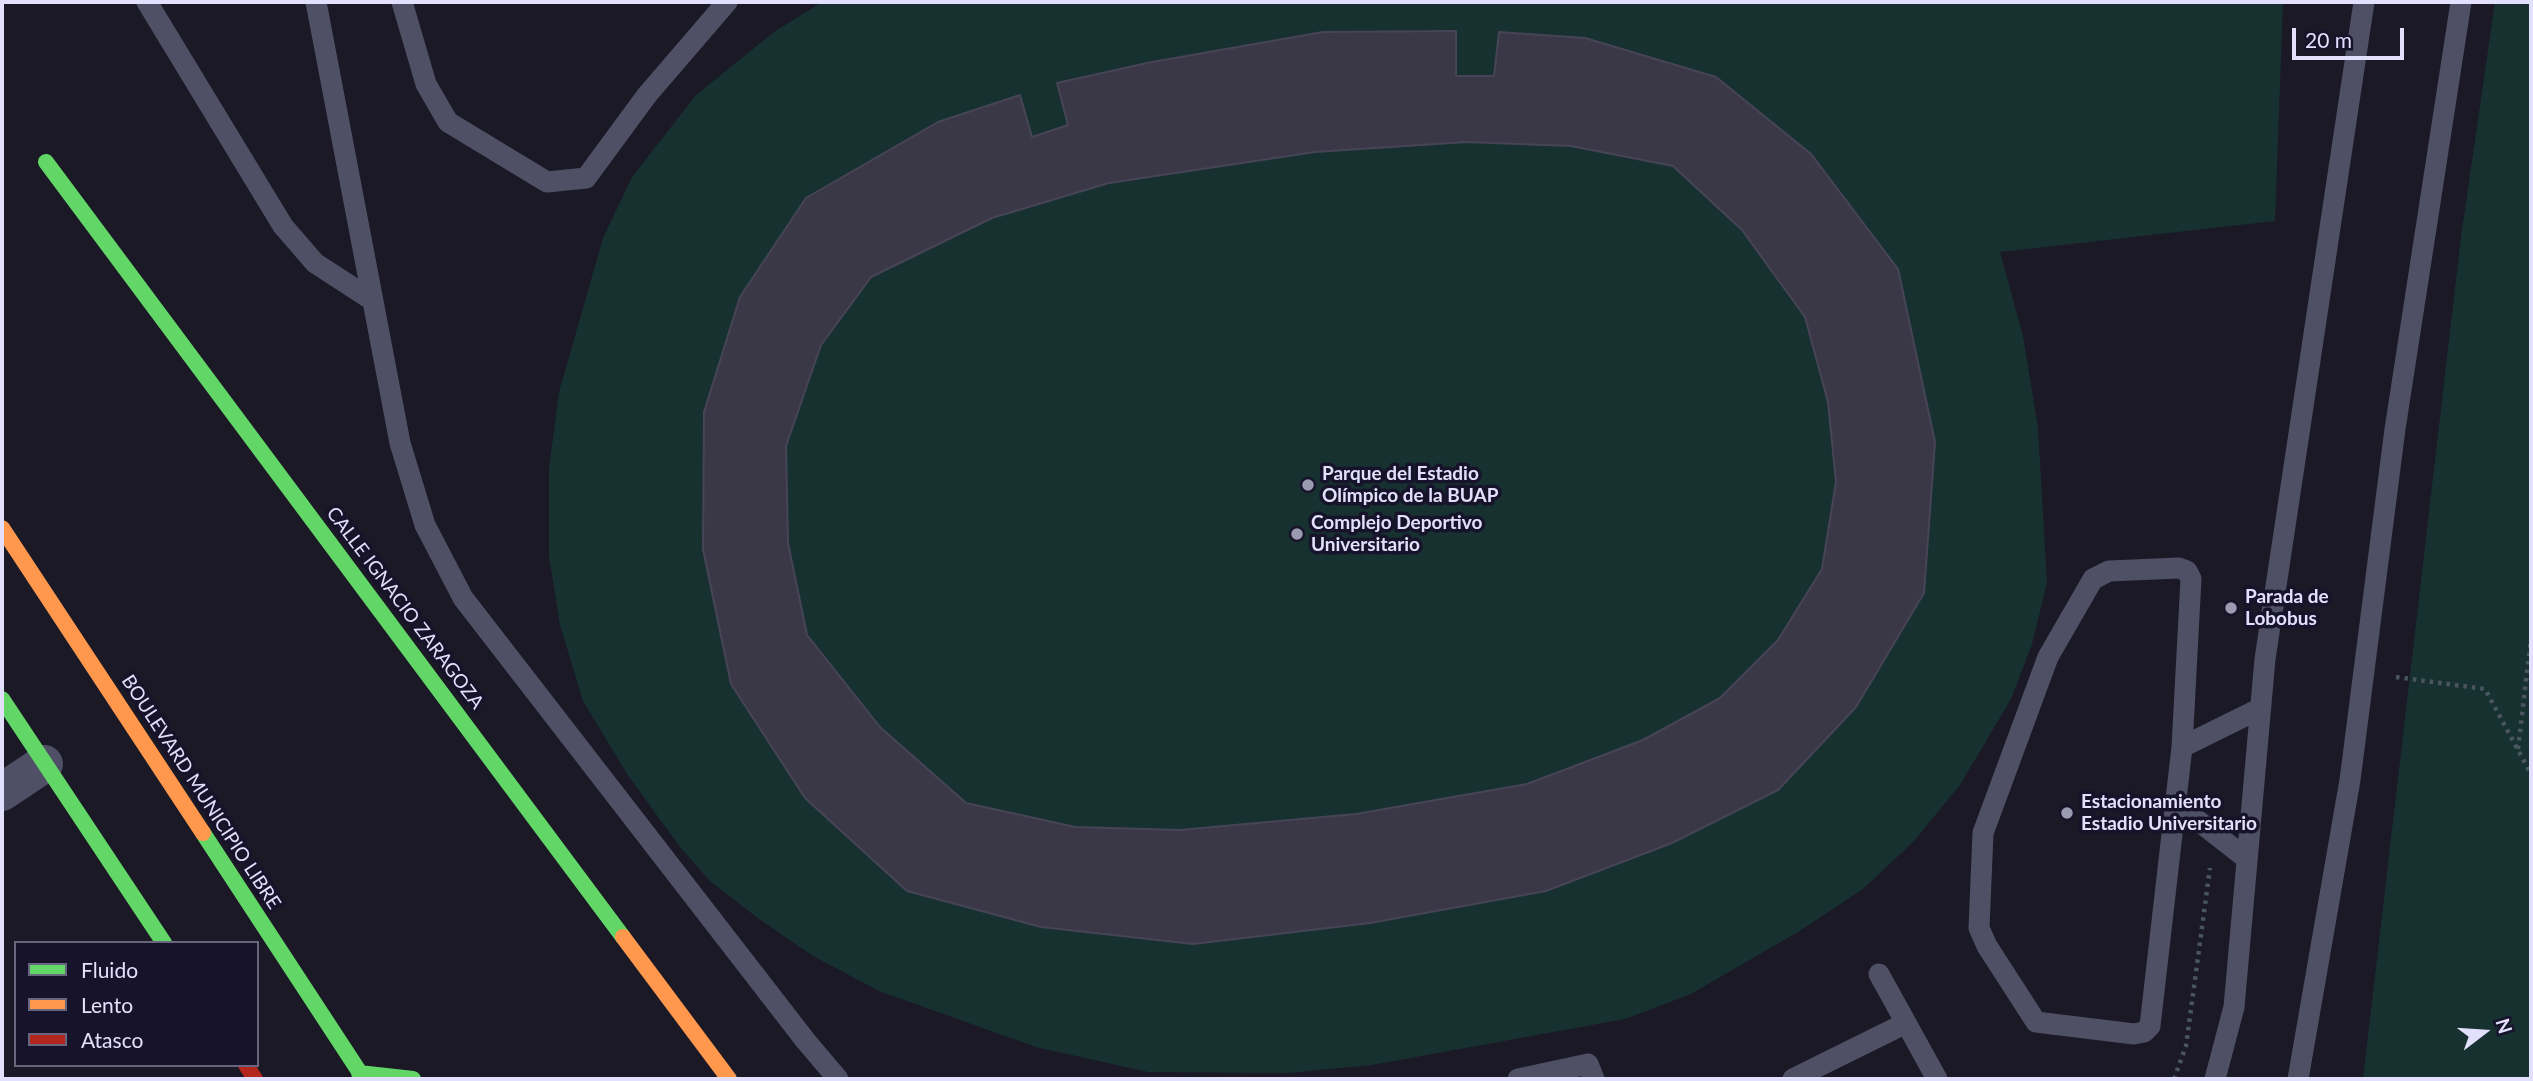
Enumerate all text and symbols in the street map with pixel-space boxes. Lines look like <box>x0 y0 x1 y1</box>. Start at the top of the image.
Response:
scale bar <box>2295 14 2407 58</box>
text: 20 m <box>2305 27 2352 52</box>
place label: Parque del Estadio Olímpico de la BUAP <box>1322 463 1499 507</box>
marker: Parque del Estadio Olímpico de la BUAP <box>1300 477 1316 493</box>
street label: CALLE IGNACIO ZARAGOZA <box>322 503 488 713</box>
place label: Complejo Deportivo Universitario <box>1311 512 1482 556</box>
marker: Complejo Deportivo Universitario <box>1289 526 1305 542</box>
place label: Parada de Lobobus <box>2245 586 2329 630</box>
marker: Parada de Lobobus <box>2223 600 2239 616</box>
street label: BOULEVARD MUNICIPIO LIBRE <box>117 671 285 913</box>
place label: Estacionamiento Estadio Universitario <box>2081 791 2257 835</box>
marker: Estacionamiento Estadio Universitario <box>2059 805 2075 821</box>
legend <box>14 941 259 1067</box>
text: Fluido <box>81 957 138 982</box>
text: Lento <box>81 992 133 1017</box>
north arrow <box>2449 997 2519 1067</box>
text: N <box>2491 1015 2518 1036</box>
text: Atasco <box>81 1027 143 1052</box>

